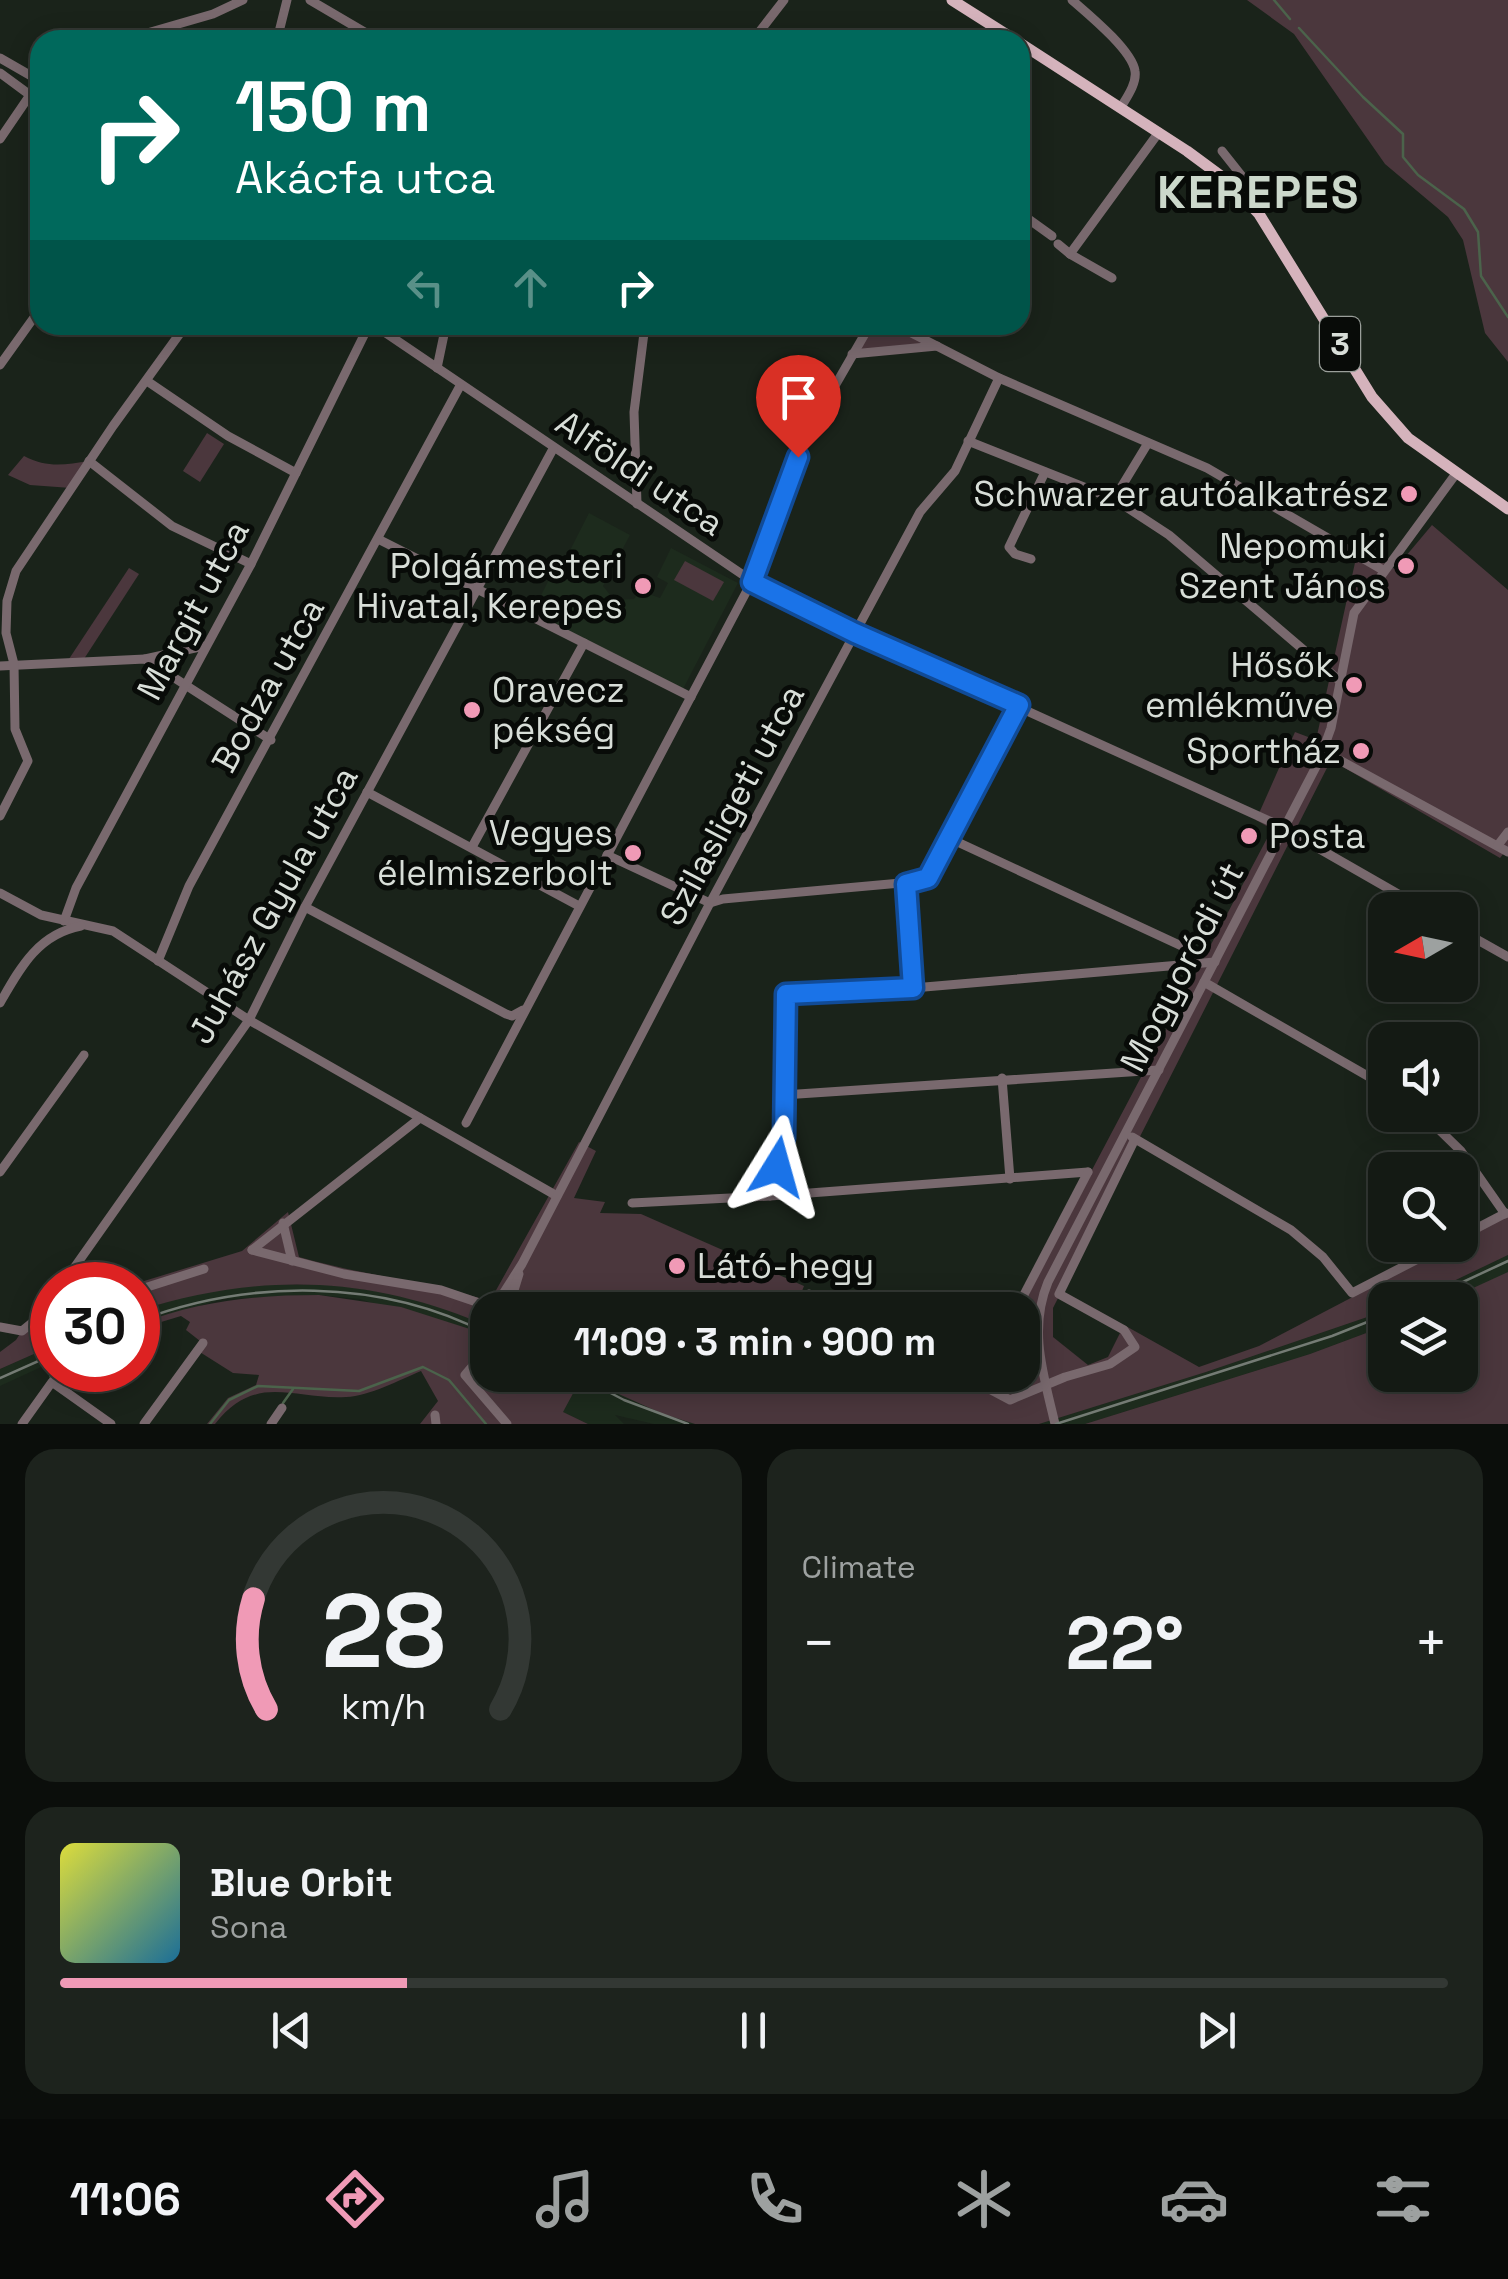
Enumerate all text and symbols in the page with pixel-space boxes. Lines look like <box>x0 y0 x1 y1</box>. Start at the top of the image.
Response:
text: 150 m <box>235 62 432 151</box>
icon: right <box>70 70 200 200</box>
text: Akácfa utca <box>235 149 495 206</box>
district label: KEREPES <box>1157 164 1361 221</box>
icon: left <box>398 260 453 315</box>
icon: ahead <box>503 260 558 315</box>
icon: right <box>608 260 663 315</box>
road number: 3 <box>1320 317 1360 371</box>
pin <box>756 355 841 458</box>
icon: arrive <box>771 370 826 425</box>
street label: Alföldi utca <box>547 401 733 545</box>
place label: Schwarzer autóalkatrész <box>973 472 1389 516</box>
marker: Schwarzer autóalkatrész <box>1398 483 1420 505</box>
street label: Margit utca <box>127 513 259 707</box>
place label: Nepomuki Szent János <box>1179 524 1386 608</box>
place label: Polgármesteri Hivatal, Kerepes <box>356 544 623 628</box>
marker: Nepomuki Szent János <box>1395 555 1417 577</box>
marker: Polgármesteri Hivatal, Kerepes <box>632 575 654 597</box>
street label: Bodza utca <box>202 590 334 780</box>
place label: Hősők emlékműve <box>1145 643 1334 727</box>
place label: Oravecz pékség <box>492 668 625 752</box>
marker: Hősők emlékműve <box>1343 674 1365 696</box>
street label: Szilasligeti utca <box>650 677 814 933</box>
marker: Oravecz pékség <box>461 699 483 721</box>
place label: Sportház <box>1186 729 1341 773</box>
marker: Sportház <box>1350 740 1372 762</box>
street label: Juhász Gyula utca <box>179 759 367 1051</box>
place label: Vegyes élelmiszerbolt <box>377 811 613 895</box>
place label: Posta <box>1269 814 1365 858</box>
marker: Posta <box>1238 825 1260 847</box>
marker: Vegyes élelmiszerbolt <box>622 842 644 864</box>
street label: Mogyoródi út <box>1110 855 1254 1079</box>
north arrow <box>1368 892 1478 1002</box>
map controls <box>1368 892 1478 1392</box>
button: sound <box>1368 1022 1478 1132</box>
position arrow <box>725 1115 829 1219</box>
button: search <box>1368 1152 1478 1262</box>
place label: Látó-hegy <box>697 1244 874 1288</box>
marker: Látó-hegy <box>666 1255 688 1277</box>
speed limit sign: 30 <box>30 1262 160 1392</box>
button: layers <box>1368 1282 1478 1392</box>
text: 11:09 · 3 min · 900 m <box>574 1318 936 1366</box>
text: Climate <box>802 1547 916 1587</box>
text: 28 <box>321 1565 445 1697</box>
text: 22° <box>1065 1595 1184 1691</box>
text: − <box>802 1608 836 1678</box>
text: + <box>1414 1608 1448 1678</box>
text: km/h <box>341 1684 426 1729</box>
text: Blue Orbit <box>210 1859 393 1907</box>
text: Sona <box>210 1907 287 1947</box>
icon: previous <box>264 2003 319 2058</box>
icon: pause <box>726 2003 781 2058</box>
icon: next <box>1189 2003 1244 2058</box>
icon: directions <box>320 2164 390 2234</box>
icon: music <box>530 2164 600 2234</box>
icon: phone <box>740 2164 810 2234</box>
icon: climate <box>949 2164 1019 2234</box>
icon: car <box>1159 2164 1229 2234</box>
icon: filters <box>1368 2164 1438 2234</box>
text: 11:06 <box>70 2171 181 2228</box>

